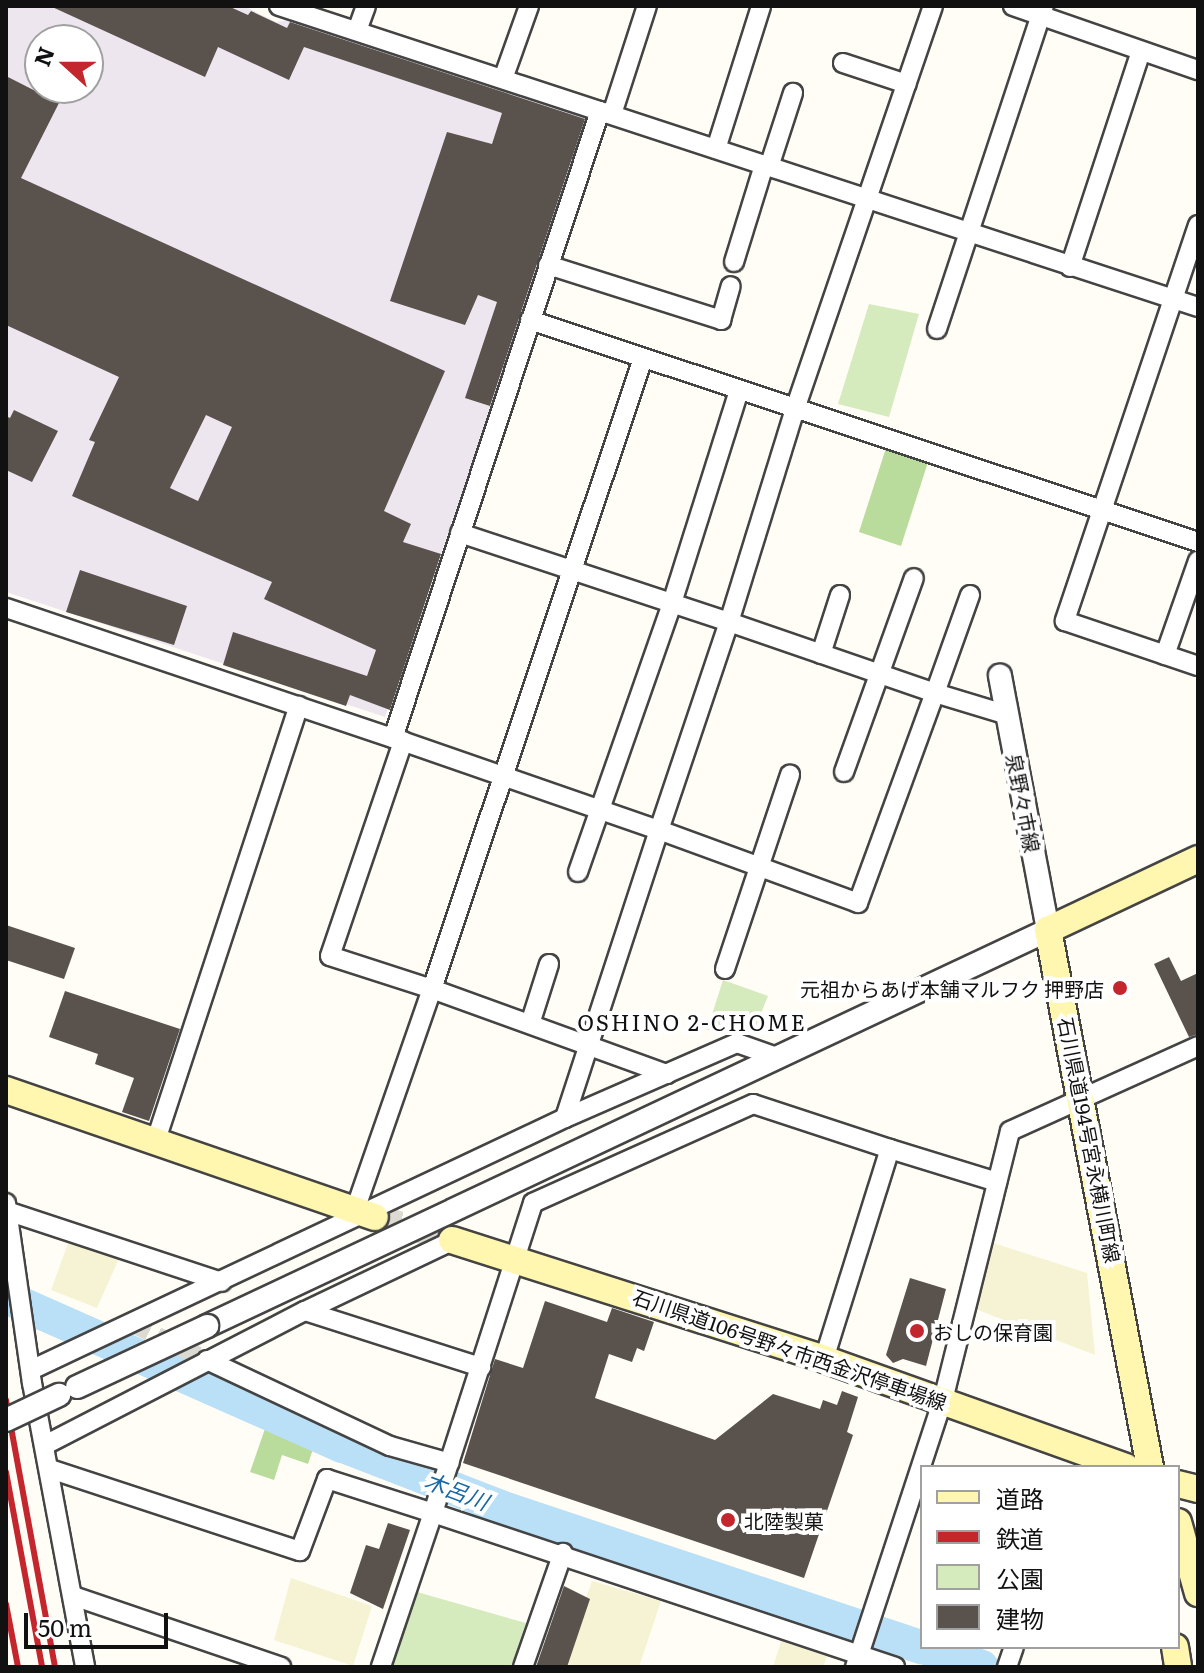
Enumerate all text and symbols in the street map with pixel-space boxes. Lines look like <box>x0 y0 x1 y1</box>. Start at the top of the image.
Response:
north arrow <box>24 24 104 104</box>
text: N <box>24 41 62 70</box>
street label: 泉野々市線 <box>1003 752 1045 854</box>
place label: 元祖からあげ本舗マルフク 押野店 <box>800 976 1104 1000</box>
marker: 元祖からあげ本舗マルフク 押野店 <box>1111 979 1129 997</box>
district label: OSHINO 2-CHOME <box>577 1009 807 1035</box>
street label: 石川県道194号宮永横川町線 <box>1054 1015 1126 1265</box>
street label: 石川県道106号野々市西金沢停車場線 <box>630 1284 950 1414</box>
place label: おしの保育園 <box>933 1319 1053 1343</box>
marker: おしの保育園 <box>908 1322 926 1340</box>
legend <box>920 1465 1180 1649</box>
water label: 木呂川 <box>421 1466 493 1514</box>
text: 道路 <box>996 1480 1044 1515</box>
place label: 北陸製菓 <box>744 1508 824 1532</box>
marker: 北陸製菓 <box>719 1511 737 1529</box>
text: 鉄道 <box>996 1520 1044 1555</box>
text: 公園 <box>996 1560 1044 1595</box>
scale bar <box>28 1597 172 1647</box>
text: 建物 <box>996 1600 1044 1635</box>
text: 50 m <box>38 1609 92 1644</box>

